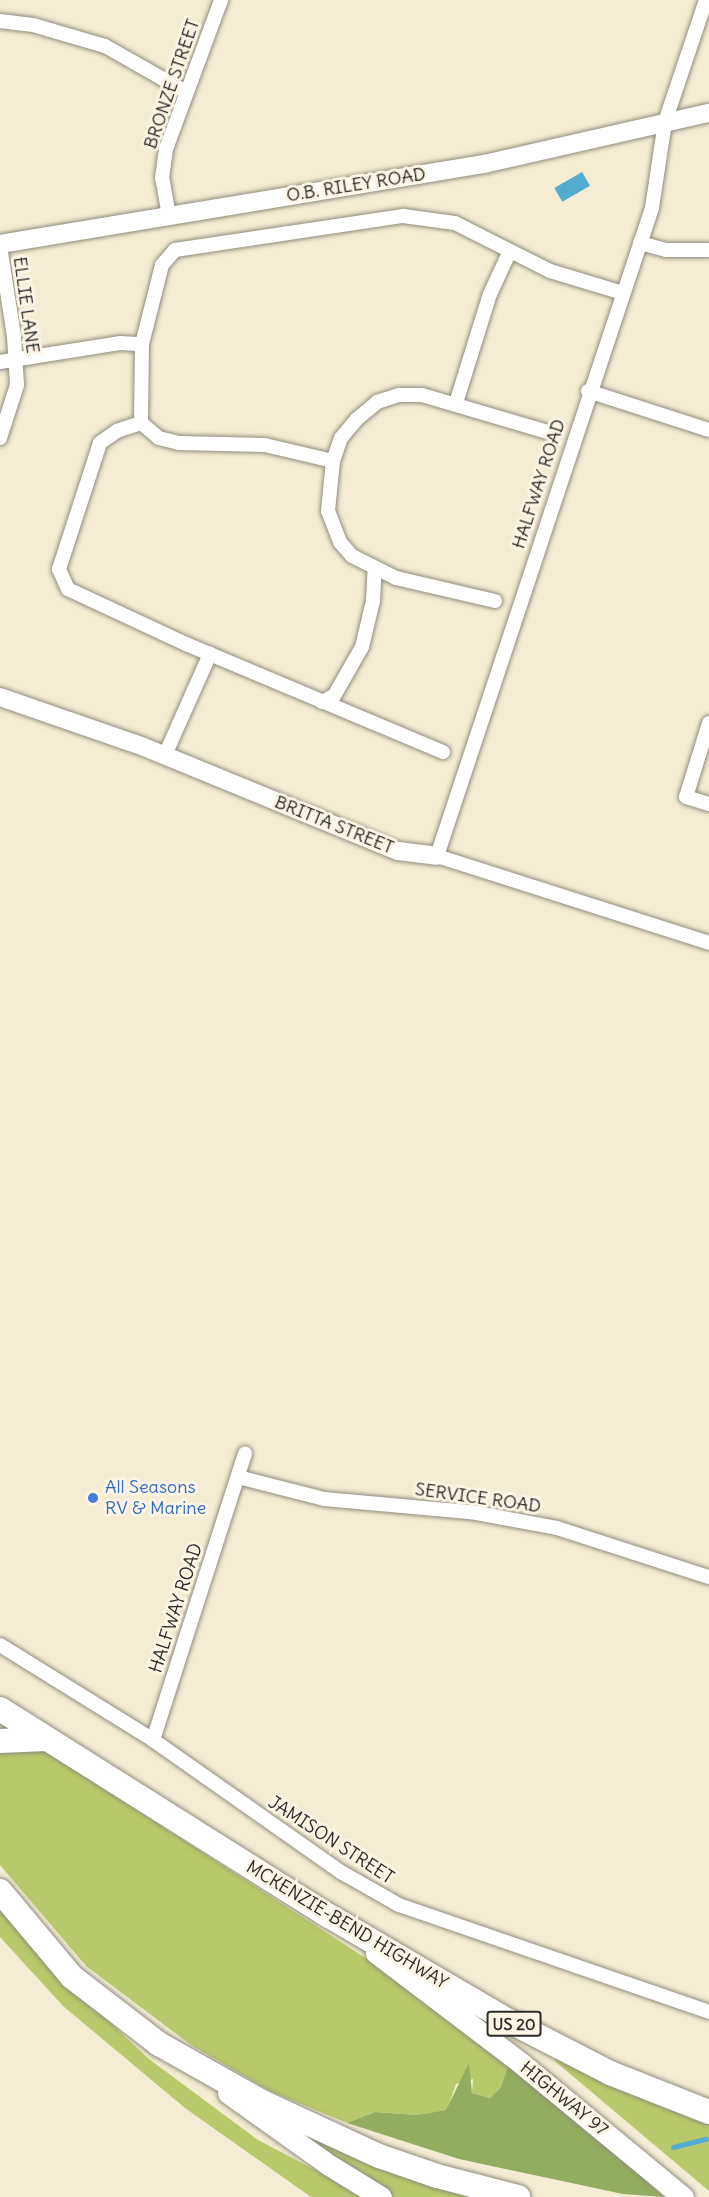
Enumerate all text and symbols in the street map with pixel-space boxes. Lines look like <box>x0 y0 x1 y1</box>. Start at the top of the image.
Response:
street label: BRONZE STREET <box>140 16 204 152</box>
street label: O.B. RILEY ROAD <box>285 163 427 207</box>
street label: ELLIE LANE <box>9 255 43 355</box>
street label: HALFWAY ROAD <box>508 416 570 552</box>
street label: BRITTA STREET <box>271 791 397 859</box>
place label: All Seasons RV & Marine <box>105 1477 206 1520</box>
street label: SERVICE ROAD <box>414 1478 542 1518</box>
marker: All Seasons RV & Marine <box>86 1491 100 1505</box>
street label: HALFWAY ROAD <box>145 1540 207 1676</box>
street label: JAMISON STREET <box>264 1791 398 1889</box>
street label: MCKENZIE-BEND HIGHWAY <box>242 1856 452 1994</box>
road number: US 20 <box>486 2011 542 2037</box>
street label: HIGHWAY 97 <box>516 2057 612 2141</box>

